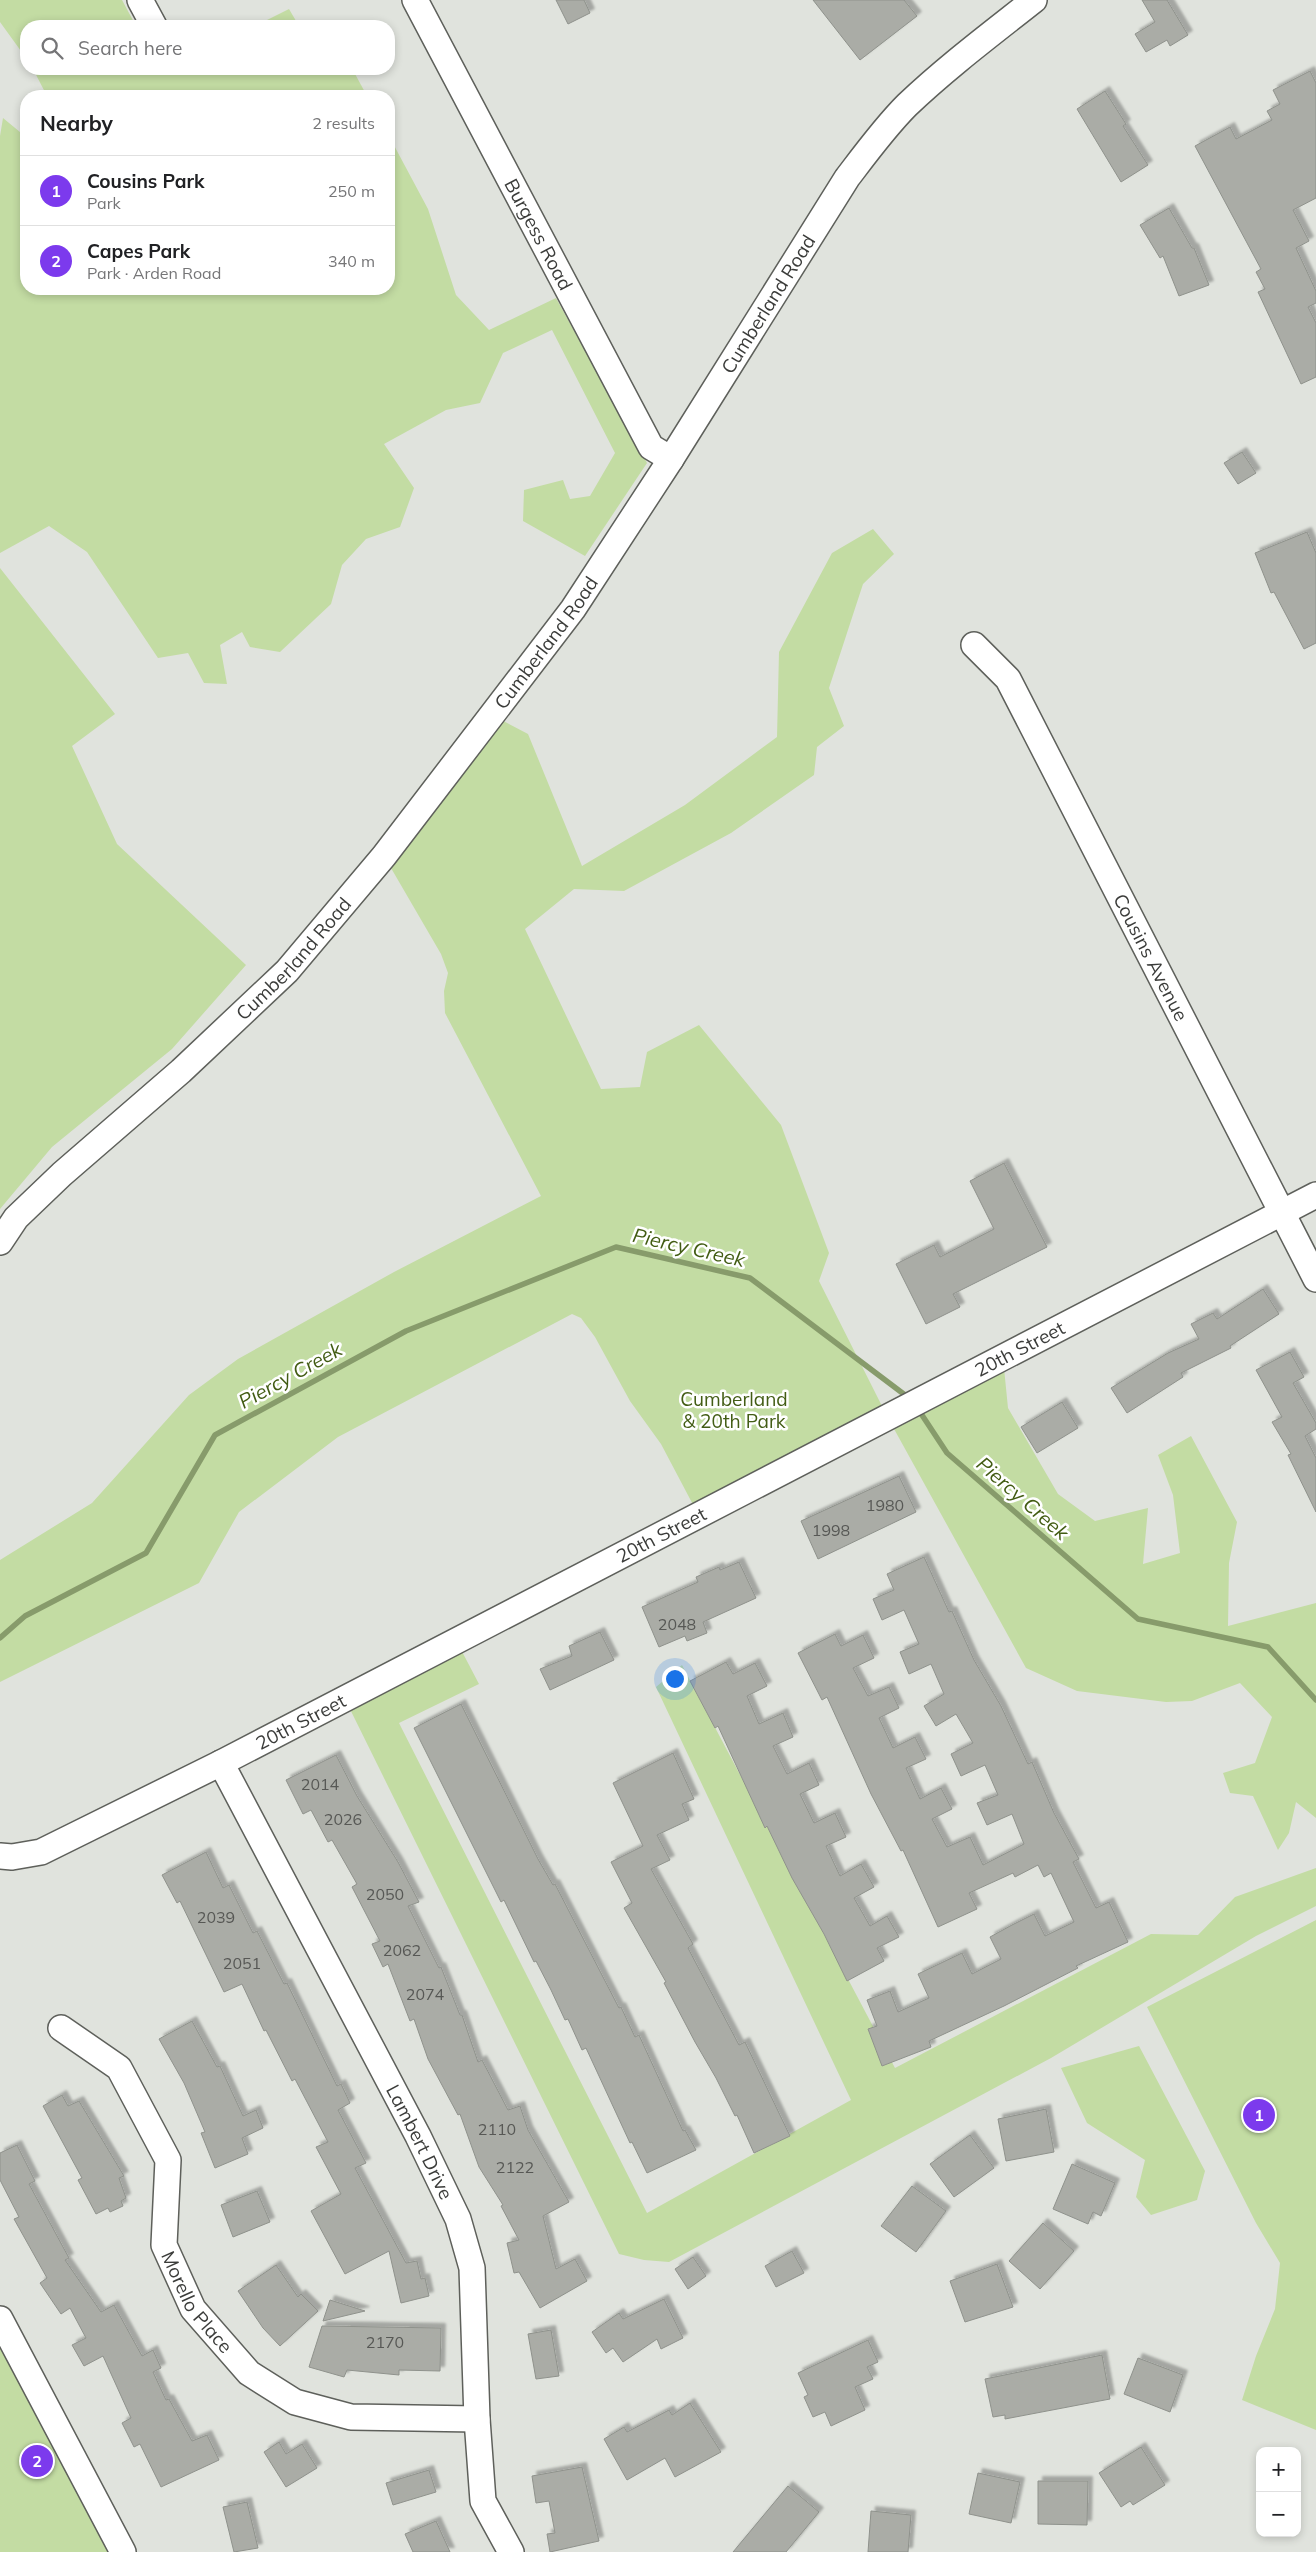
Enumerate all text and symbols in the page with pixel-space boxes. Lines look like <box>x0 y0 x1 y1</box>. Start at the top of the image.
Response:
search box <box>20 20 395 75</box>
icon: search <box>38 34 66 62</box>
text: Search here <box>78 36 182 60</box>
text: Nearby <box>40 110 113 136</box>
text: 2 results <box>312 113 375 133</box>
text: Cousins Park <box>87 169 205 193</box>
street label: Burgess Road <box>499 174 578 294</box>
text: 1 <box>51 181 61 201</box>
text: 250 m <box>328 181 375 201</box>
text: Park <box>87 193 121 213</box>
street label: Cumberland Road <box>716 230 820 378</box>
text: Capes Park <box>87 239 190 263</box>
text: 2 <box>51 251 61 271</box>
text: 340 m <box>328 251 375 271</box>
text: Park · Arden Road <box>87 263 221 283</box>
street label: Cumberland Road <box>489 572 603 714</box>
street label: Cousins Avenue <box>1108 890 1194 1025</box>
street label: Cumberland Road <box>231 892 356 1025</box>
water label: Piercy Creek <box>630 1222 748 1272</box>
street label: 20th Street <box>971 1315 1069 1382</box>
water label: Piercy Creek <box>234 1336 347 1414</box>
park label: Cumberland & 20th Park <box>680 1387 788 1433</box>
water label: Piercy Creek <box>972 1451 1075 1545</box>
house number: 1980 <box>866 1495 904 1515</box>
street label: 20th Street <box>612 1501 710 1568</box>
house number: 1998 <box>812 1520 850 1540</box>
house number: 2048 <box>658 1614 696 1634</box>
your location <box>662 1666 688 1692</box>
street label: 20th Street <box>252 1688 350 1755</box>
house number: 2014 <box>301 1774 340 1794</box>
house number: 2026 <box>324 1809 362 1829</box>
house number: 2050 <box>366 1884 404 1904</box>
house number: 2039 <box>197 1907 235 1927</box>
house number: 2062 <box>383 1940 421 1960</box>
house number: 2051 <box>223 1953 261 1973</box>
house number: 2074 <box>406 1984 445 2004</box>
street label: Lambert Drive <box>381 2081 459 2203</box>
pin: 1 <box>1243 2096 1275 2134</box>
house number: 2110 <box>478 2119 516 2139</box>
house number: 2122 <box>496 2157 534 2177</box>
street label: Morello Place <box>156 2247 238 2358</box>
house number: 2170 <box>366 2332 404 2352</box>
pin: 2 <box>21 2442 53 2480</box>
map controls <box>1256 2447 1301 2537</box>
button: + <box>1256 2447 1301 2492</box>
button: − <box>1256 2492 1301 2537</box>

